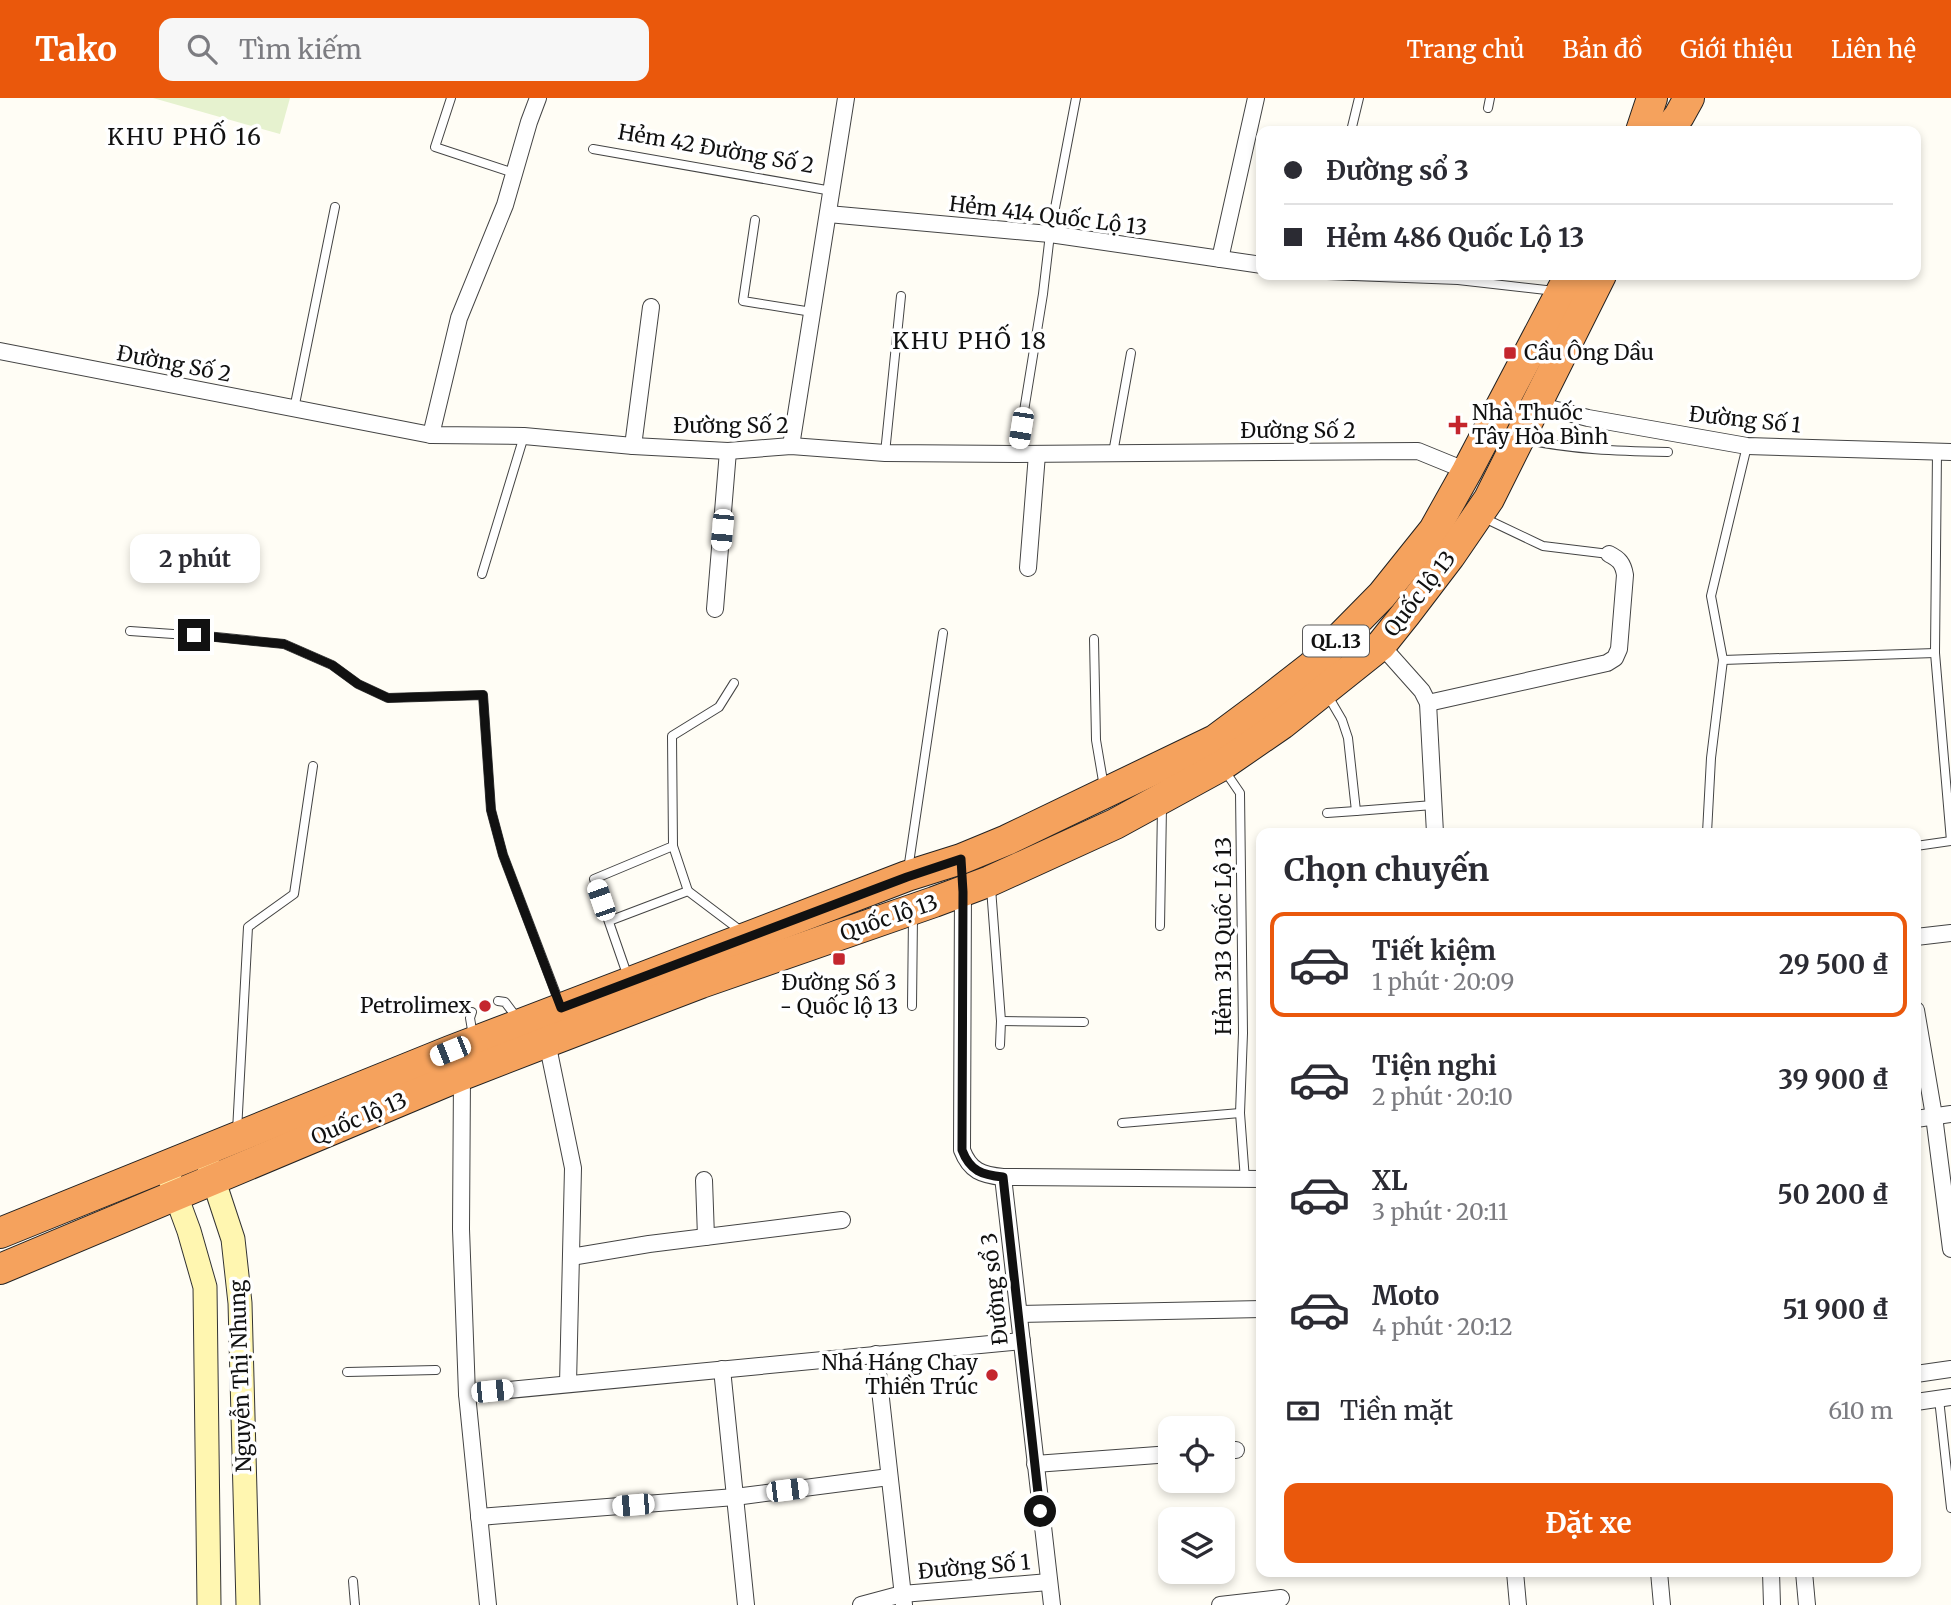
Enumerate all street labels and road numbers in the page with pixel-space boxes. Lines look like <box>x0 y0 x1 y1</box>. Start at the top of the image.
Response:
street label: Hẻm 42 Đường Số 2 <box>616 118 816 179</box>
street label: Hẻm 414 Quốc Lộ 13 <box>947 190 1149 241</box>
street label: Đường Số 2 <box>115 339 233 388</box>
street label: Đường Số 1 <box>1688 400 1803 439</box>
street label: Đường Số 2 <box>673 412 789 439</box>
street label: Đường Số 2 <box>1240 417 1356 444</box>
street label: Quốc lộ 13 <box>1378 545 1462 642</box>
road number: QL.13 <box>1303 626 1369 656</box>
street label: Hẻm 313 Quốc Lộ 13 <box>1210 837 1237 1035</box>
street label: Quốc lộ 13 <box>836 888 941 947</box>
street label: Quốc lộ 13 <box>307 1086 411 1151</box>
street label: Đường sổ 3 <box>974 1232 1014 1347</box>
street label: Nguyễn Thị Nhung <box>223 1279 257 1473</box>
street label: Đường Số 1 <box>917 1548 1031 1585</box>

